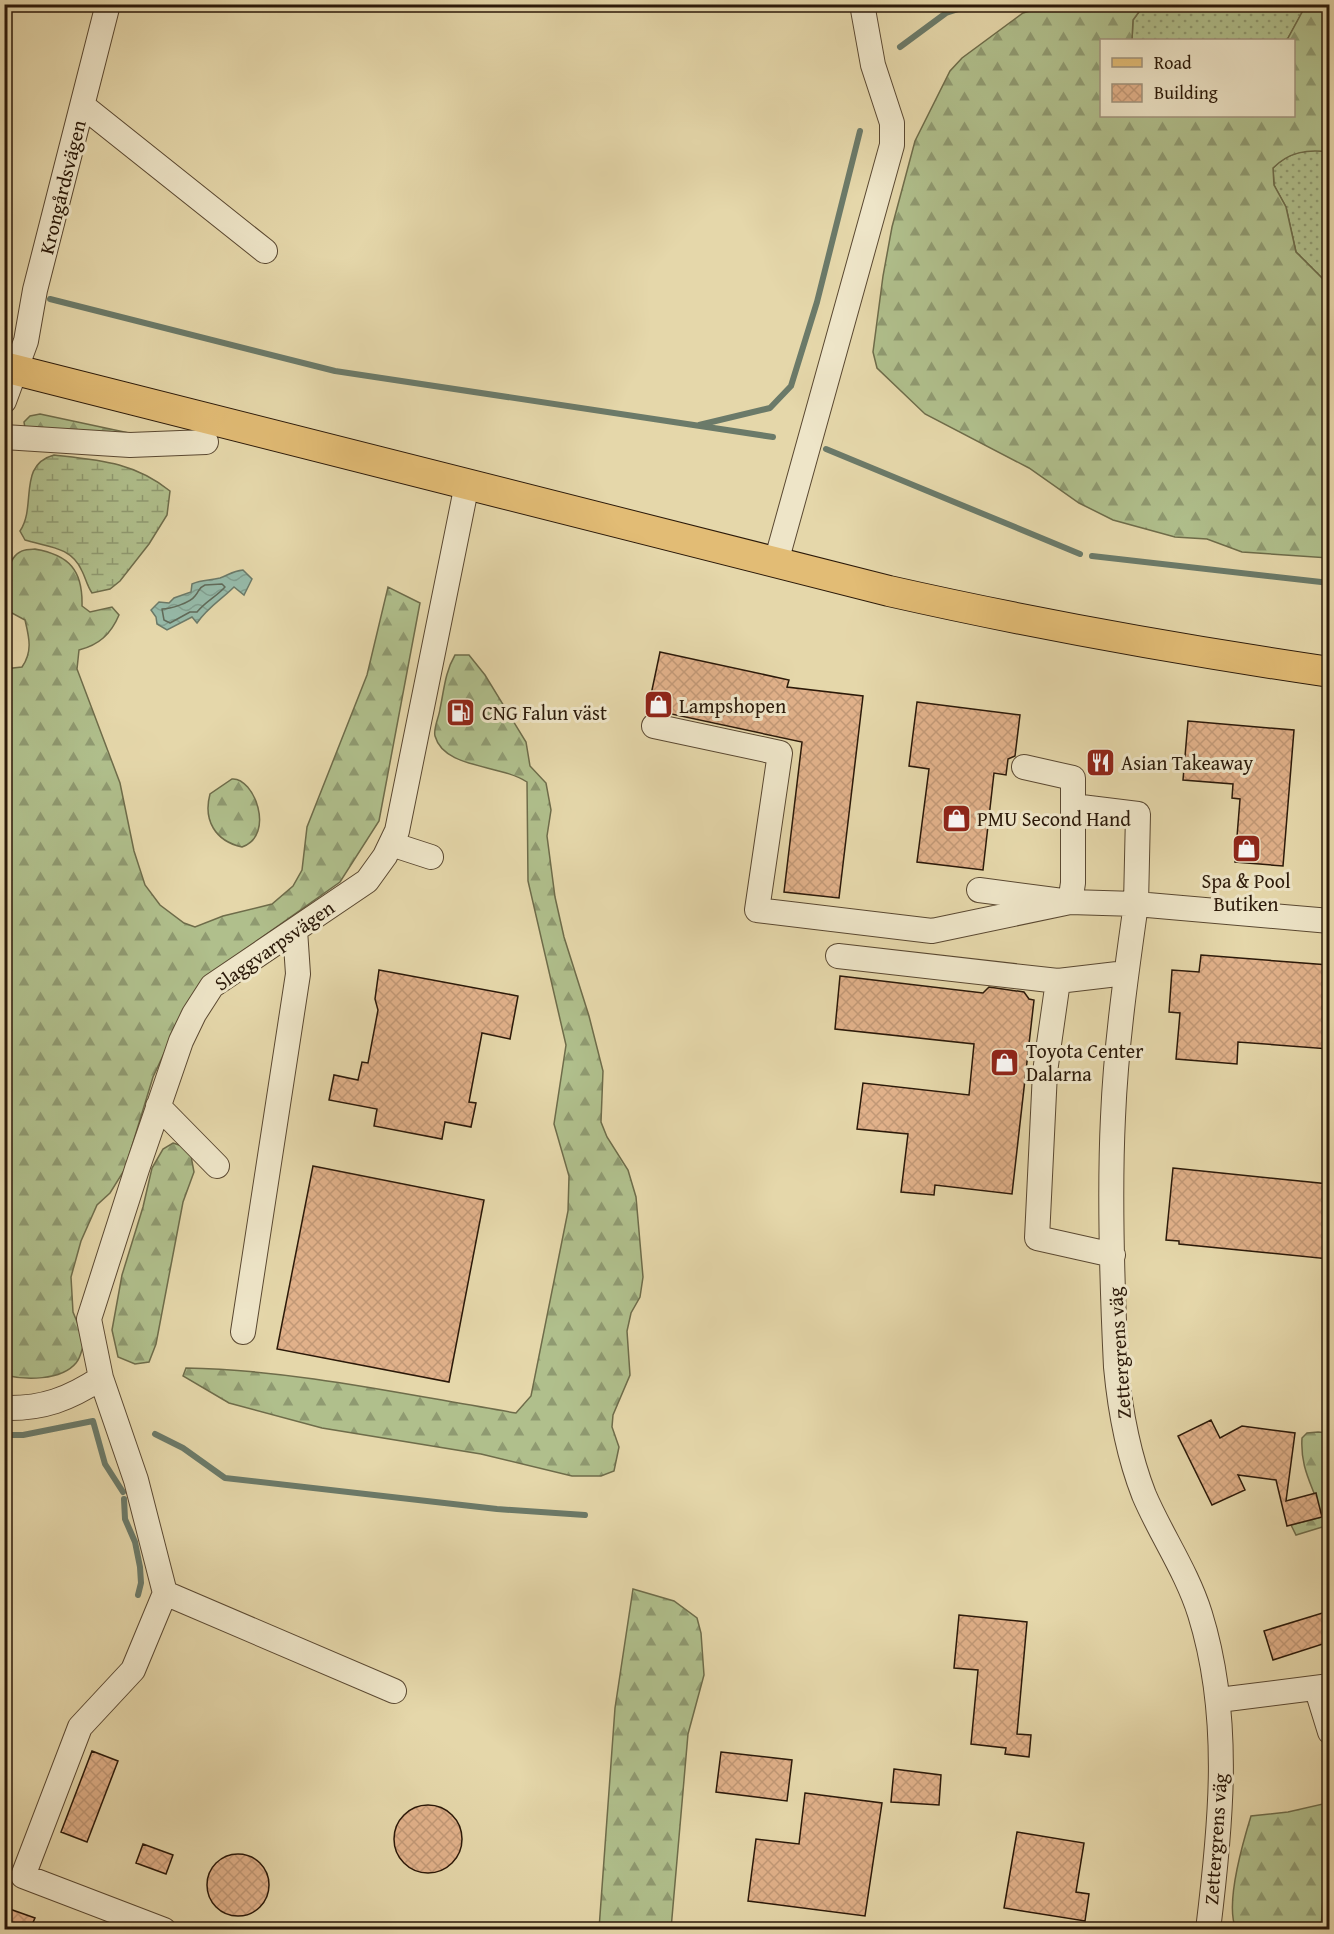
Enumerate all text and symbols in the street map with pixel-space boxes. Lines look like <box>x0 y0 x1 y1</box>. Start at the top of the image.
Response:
legend <box>1100 39 1295 117</box>
text: Road <box>1154 49 1192 76</box>
text: Building <box>1154 79 1218 106</box>
street label: Krongårdsvägen <box>31 117 93 257</box>
shop icon: Lampshopen <box>642 689 674 721</box>
place label: Lampshopen <box>679 691 786 720</box>
fuel station icon: CNG Falun väst <box>445 696 477 728</box>
place label: CNG Falun väst <box>482 698 607 727</box>
restaurant icon: Asian Takeaway <box>1084 746 1116 778</box>
place label: Asian Takeaway <box>1121 748 1253 777</box>
shop icon: PMU Second Hand <box>940 802 972 834</box>
place label: PMU Second Hand <box>977 804 1131 833</box>
shop icon: Spa & Pool Butiken <box>1230 833 1262 865</box>
place label: Spa & Pool Butiken <box>1201 866 1291 918</box>
street label: Slaggvarpsvägen <box>208 893 340 997</box>
place label: Toyota Center Dalarna <box>1026 1036 1144 1088</box>
shop icon: Toyota Center Dalarna <box>989 1046 1021 1078</box>
street label: Zettergrens väg <box>1100 1286 1138 1420</box>
street label: Zettergrens väg <box>1196 1772 1234 1906</box>

